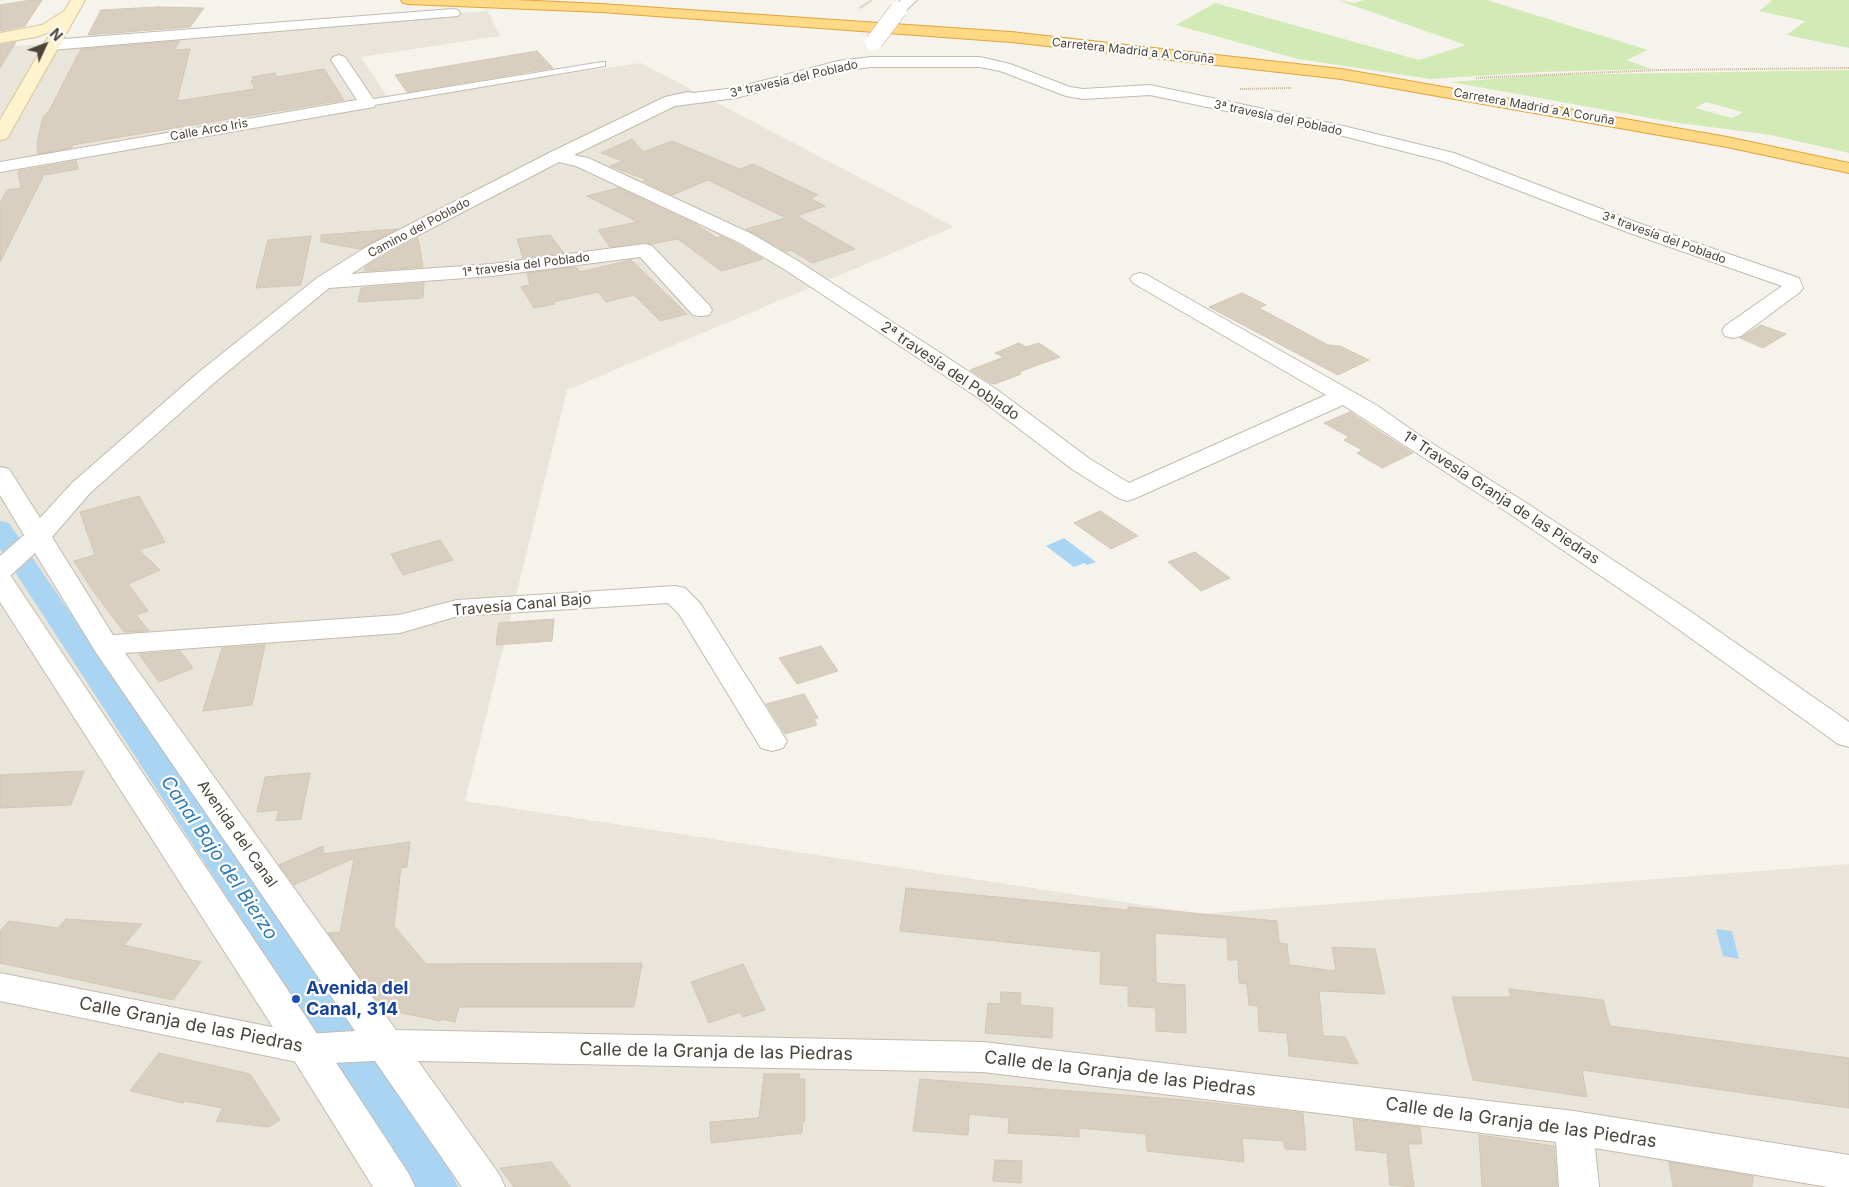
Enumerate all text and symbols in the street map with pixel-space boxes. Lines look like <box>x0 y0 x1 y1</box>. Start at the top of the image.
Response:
north arrow <box>20 20 70 70</box>
text: N <box>46 25 66 44</box>
street label: Carretera Madrid a A Coruña <box>1051 35 1215 67</box>
street label: 3ª travesía del Poblado <box>729 57 859 101</box>
street label: Carretera Madrid a A Coruña <box>1452 86 1616 128</box>
street label: 3ª travesía del Poblado <box>1212 97 1344 139</box>
street label: Calle Arco Iris <box>169 116 249 144</box>
street label: Camino del Poblado <box>365 195 473 261</box>
street label: 3ª travesía del Poblado <box>1600 209 1728 267</box>
street label: 1ª travesía del Poblado <box>461 250 591 280</box>
street label: 2ª travesía del Poblado <box>877 318 1023 424</box>
street label: 1ª Travesía Granja de las Piedras <box>1399 428 1603 568</box>
street label: Travesía Canal Bajo <box>452 590 592 620</box>
water label: Canal Bajo del Bierzo <box>156 772 282 944</box>
street label: Avenida del Canal <box>193 777 281 891</box>
place label: Avenida del Canal, 314 <box>306 978 408 1021</box>
street label: Calle Granja de las Piedras <box>77 993 305 1057</box>
marker: Avenida del Canal, 314 <box>290 993 302 1005</box>
street label: Calle de la Granja de las Piedras <box>579 1039 853 1065</box>
street label: Calle de la Granja de las Piedras <box>983 1047 1257 1101</box>
street label: Calle de la Granja de las Piedras <box>1384 1093 1658 1153</box>

